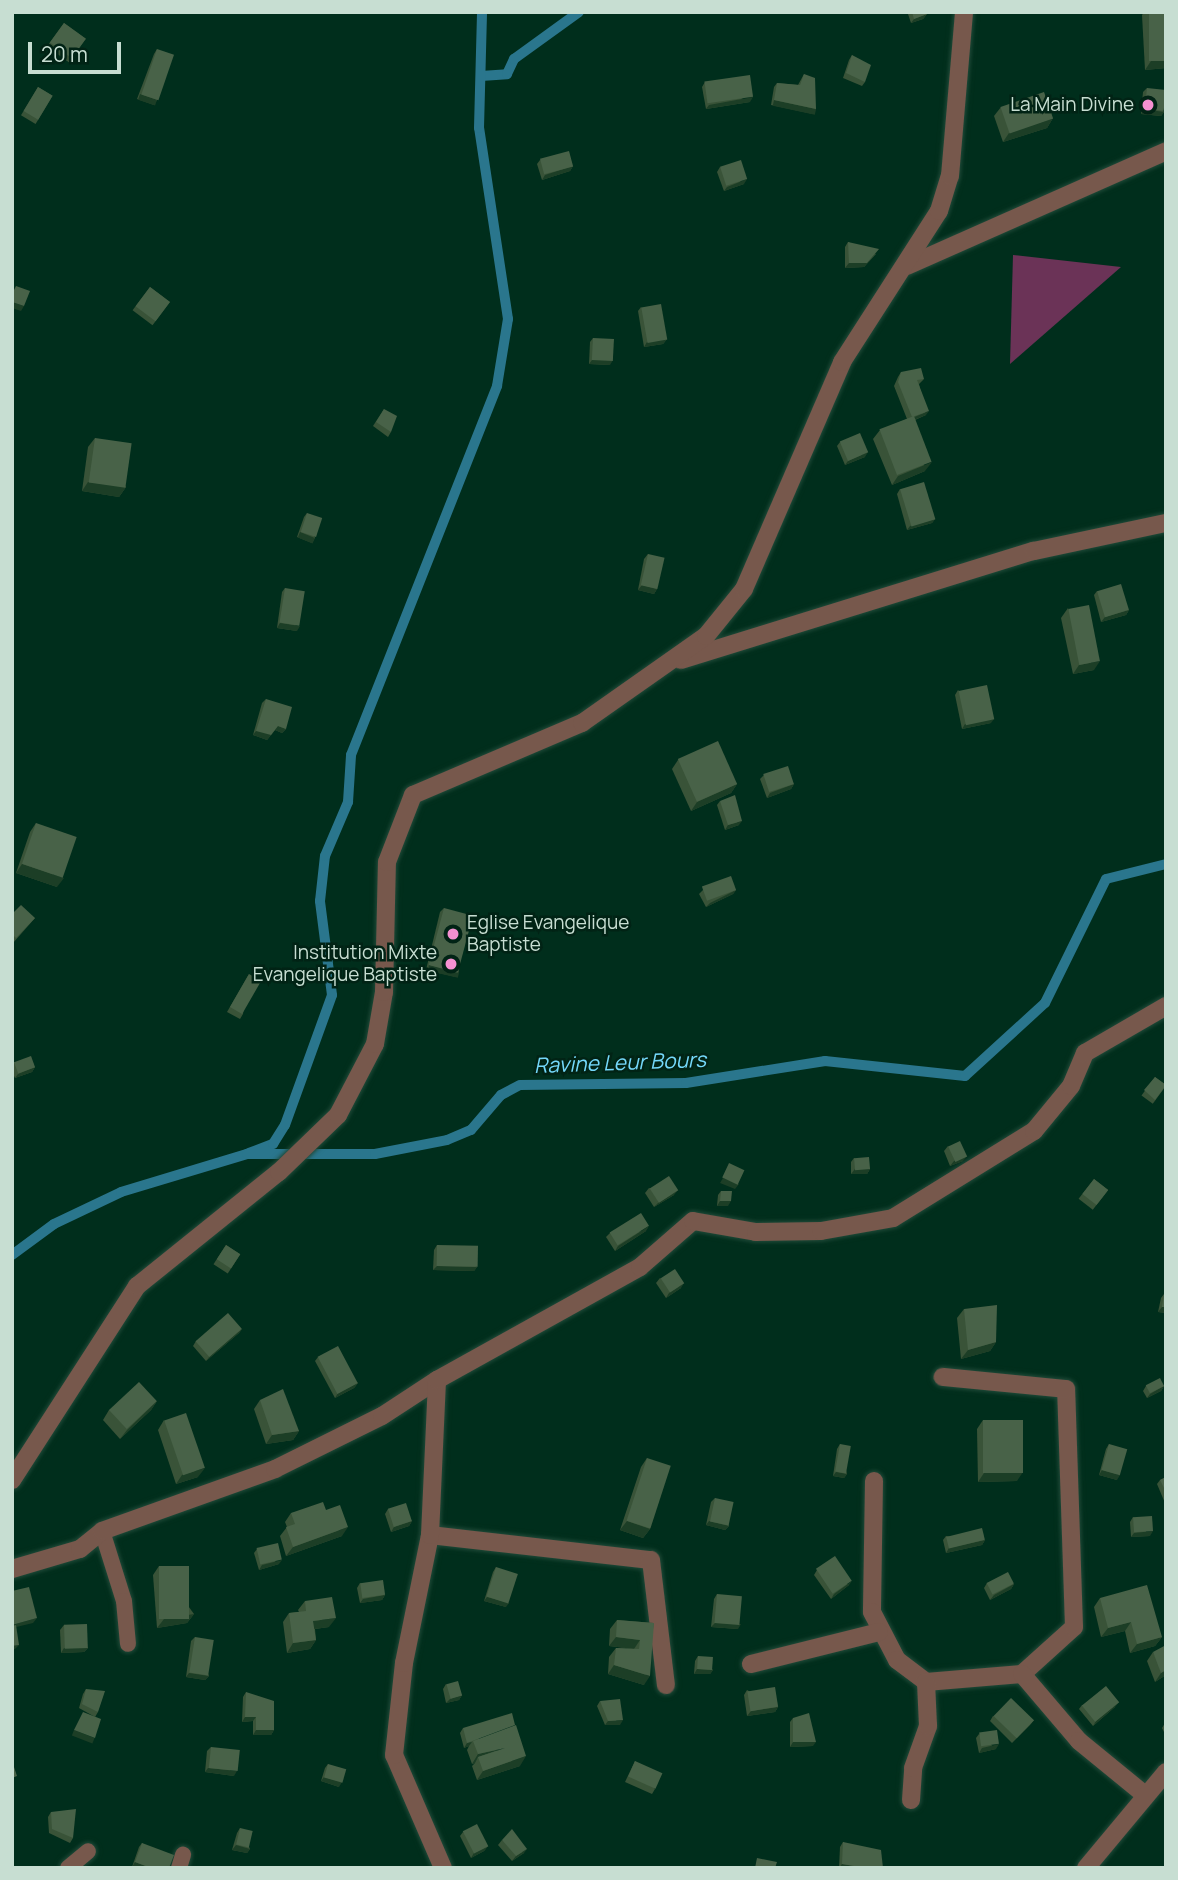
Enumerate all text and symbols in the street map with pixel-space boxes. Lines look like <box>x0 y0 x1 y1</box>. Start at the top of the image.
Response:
scale bar <box>32 28 124 72</box>
text: 20 m <box>41 40 88 68</box>
place label: La Main Divine <box>1010 94 1134 116</box>
marker: La Main Divine <box>1140 97 1156 113</box>
place label: Eglise Evangelique Baptiste <box>467 912 629 956</box>
marker: Eglise Evangelique Baptiste <box>445 926 461 942</box>
place label: Institution Mixte Evangelique Baptiste <box>253 942 437 986</box>
marker: Institution Mixte Evangelique Baptiste <box>443 956 459 972</box>
water label: Ravine Leur Bours <box>534 1046 706 1078</box>

